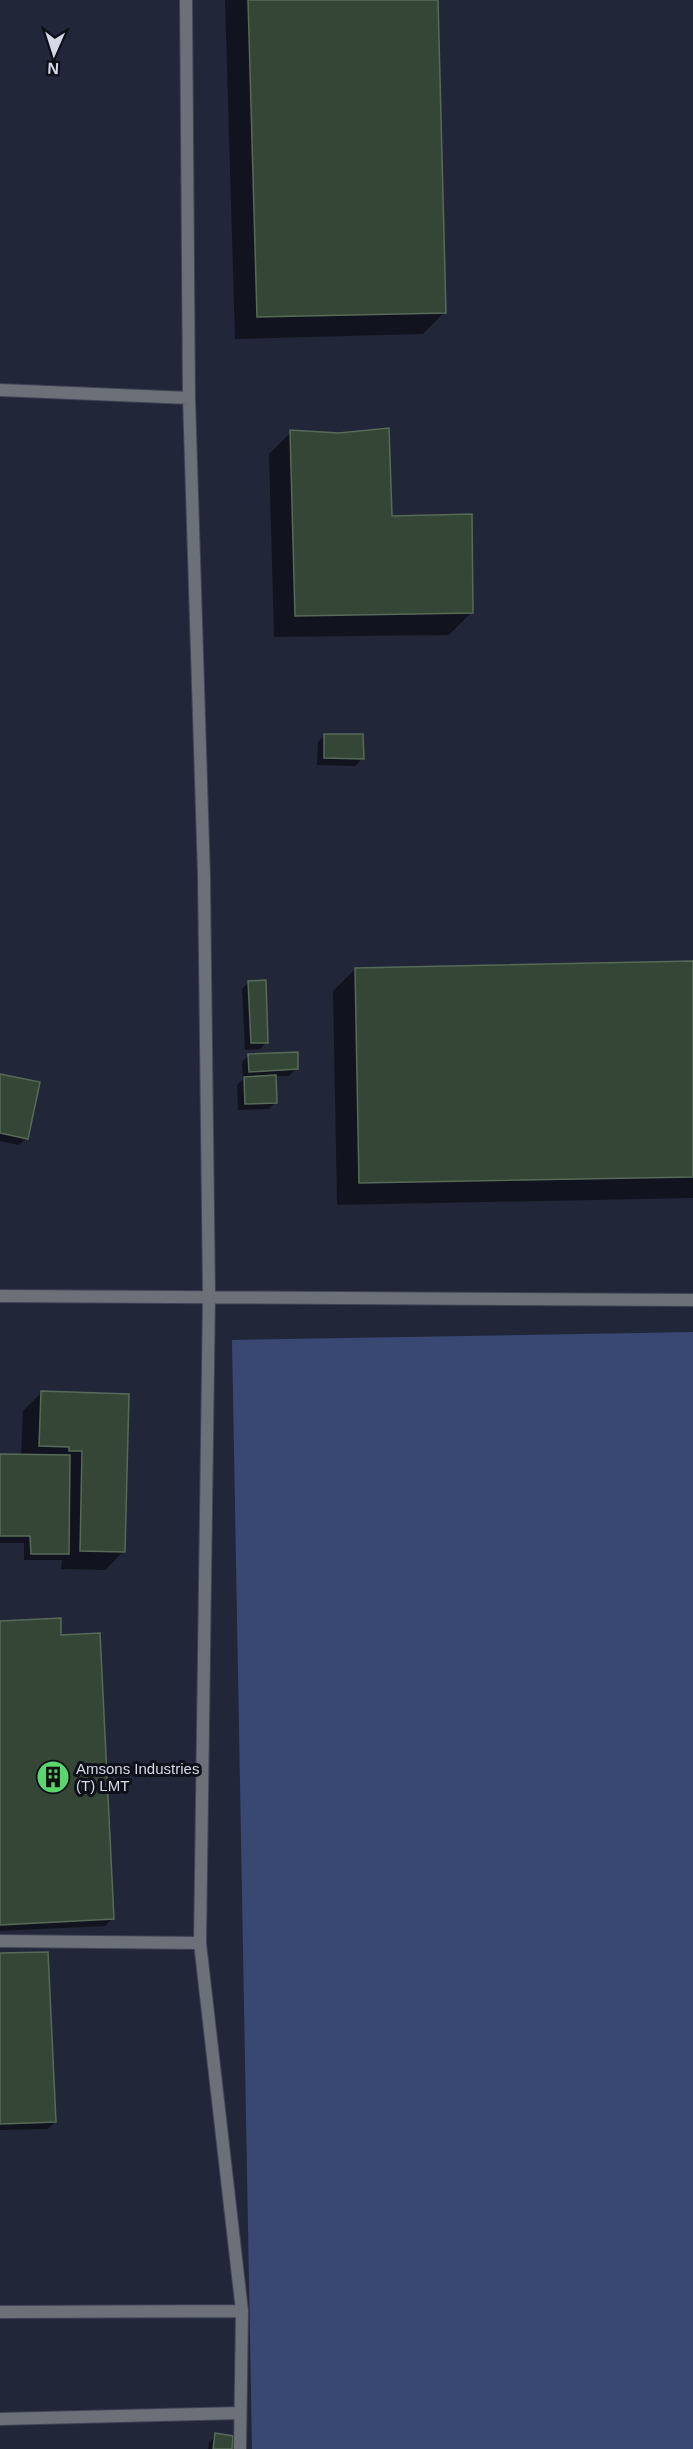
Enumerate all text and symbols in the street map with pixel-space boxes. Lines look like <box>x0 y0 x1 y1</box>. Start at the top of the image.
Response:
north arrow <box>24 24 84 84</box>
text: N <box>47 60 59 77</box>
building icon: Amsons Industries (T) LMT <box>35 1759 71 1795</box>
place label: Amsons Industries (T) LMT <box>76 1760 199 1794</box>

